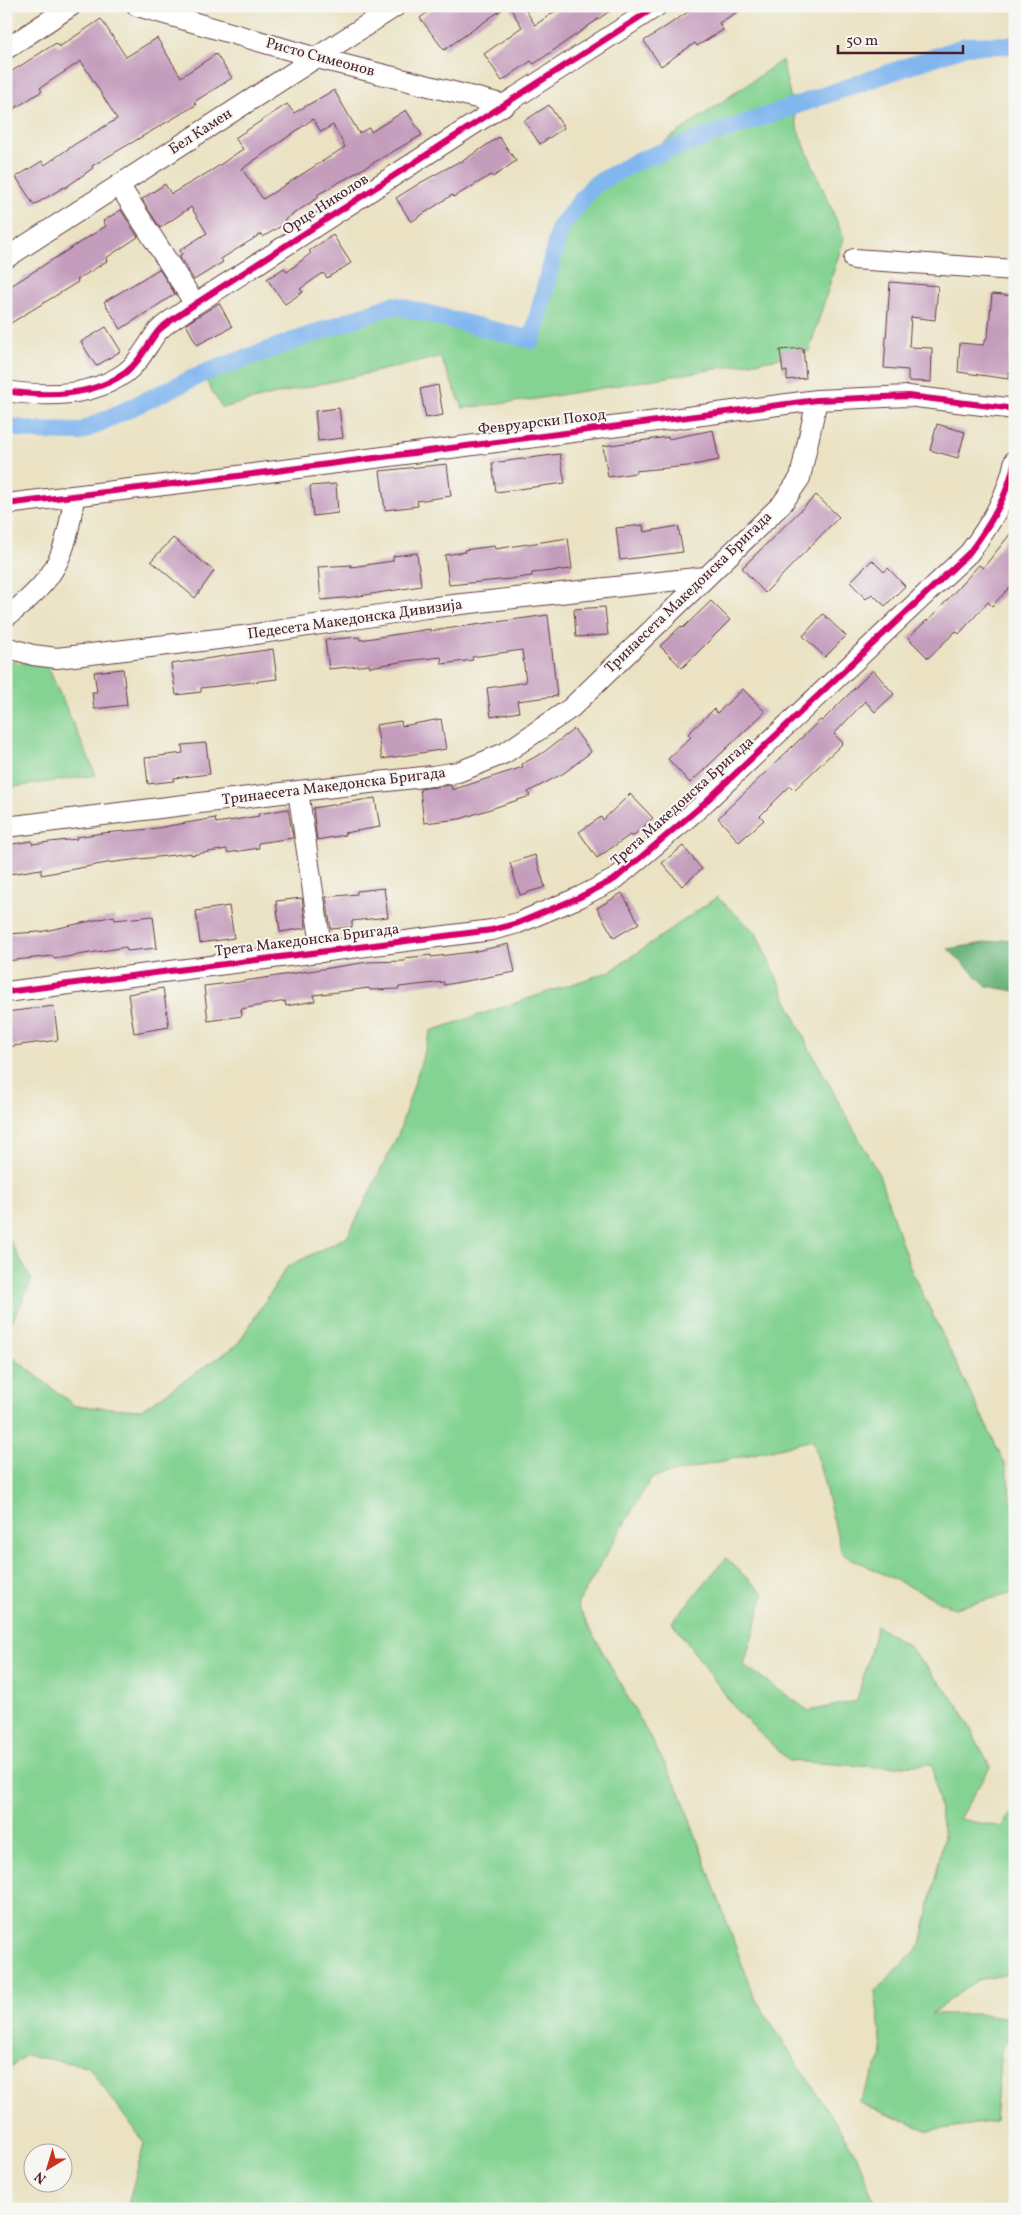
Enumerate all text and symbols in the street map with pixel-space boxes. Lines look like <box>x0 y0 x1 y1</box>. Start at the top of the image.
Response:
scale bar <box>838 22 964 54</box>
text: 50 m <box>846 31 878 52</box>
street label: Ристо Симеонов <box>263 33 377 83</box>
street label: Бел Камен <box>165 104 237 160</box>
street label: Орце Николов <box>279 169 373 241</box>
street label: Февруарски Поход <box>477 405 608 441</box>
street label: Тринаесета Македонска Бригада <box>601 507 777 679</box>
street label: Педесета Македонска Дивизија <box>246 595 464 645</box>
street label: Трета Македонска Бригада <box>607 732 759 872</box>
street label: Тринаесета Македонска Бригада <box>221 763 447 811</box>
street label: Трета Македонска Бригада <box>213 919 401 963</box>
north arrow <box>22 2142 72 2192</box>
text: N <box>31 2166 51 2188</box>

